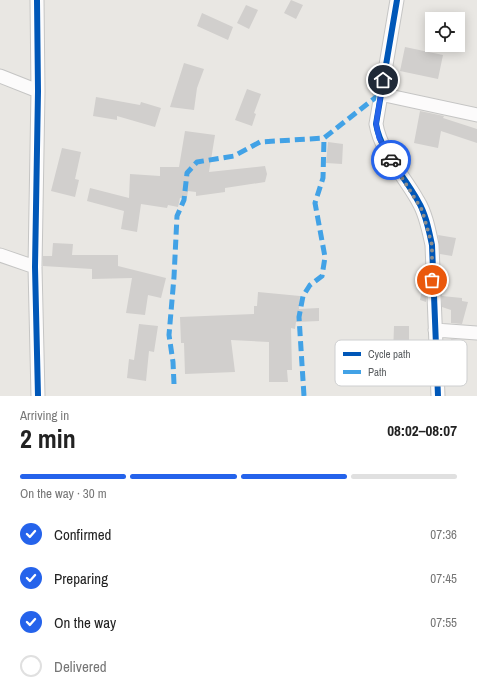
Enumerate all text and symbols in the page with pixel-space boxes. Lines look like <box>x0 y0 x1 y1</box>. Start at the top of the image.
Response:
map controls <box>425 12 465 52</box>
button: locate <box>425 12 465 52</box>
pin <box>366 63 400 97</box>
icon: home <box>372 69 394 91</box>
courier <box>371 140 411 180</box>
icon: car <box>380 149 402 171</box>
pin <box>415 263 449 297</box>
icon: bag <box>421 269 443 291</box>
legend <box>335 340 467 386</box>
text: Cycle path <box>368 347 411 361</box>
text: Path <box>368 365 387 379</box>
text: Arriving in <box>20 407 69 424</box>
text: 08:02–08:07 <box>387 420 457 441</box>
text: 2 min <box>20 421 76 456</box>
text: On the way · 30 m <box>20 485 107 502</box>
icon: check <box>20 523 42 545</box>
text: Confirmed <box>54 524 111 545</box>
text: 07:36 <box>430 526 457 543</box>
icon: check <box>20 567 42 589</box>
text: Preparing <box>54 568 108 589</box>
text: 07:45 <box>430 570 457 587</box>
icon: check <box>20 611 42 633</box>
text: On the way <box>54 612 116 633</box>
text: 07:55 <box>430 614 457 631</box>
text: Delivered <box>54 656 107 677</box>

